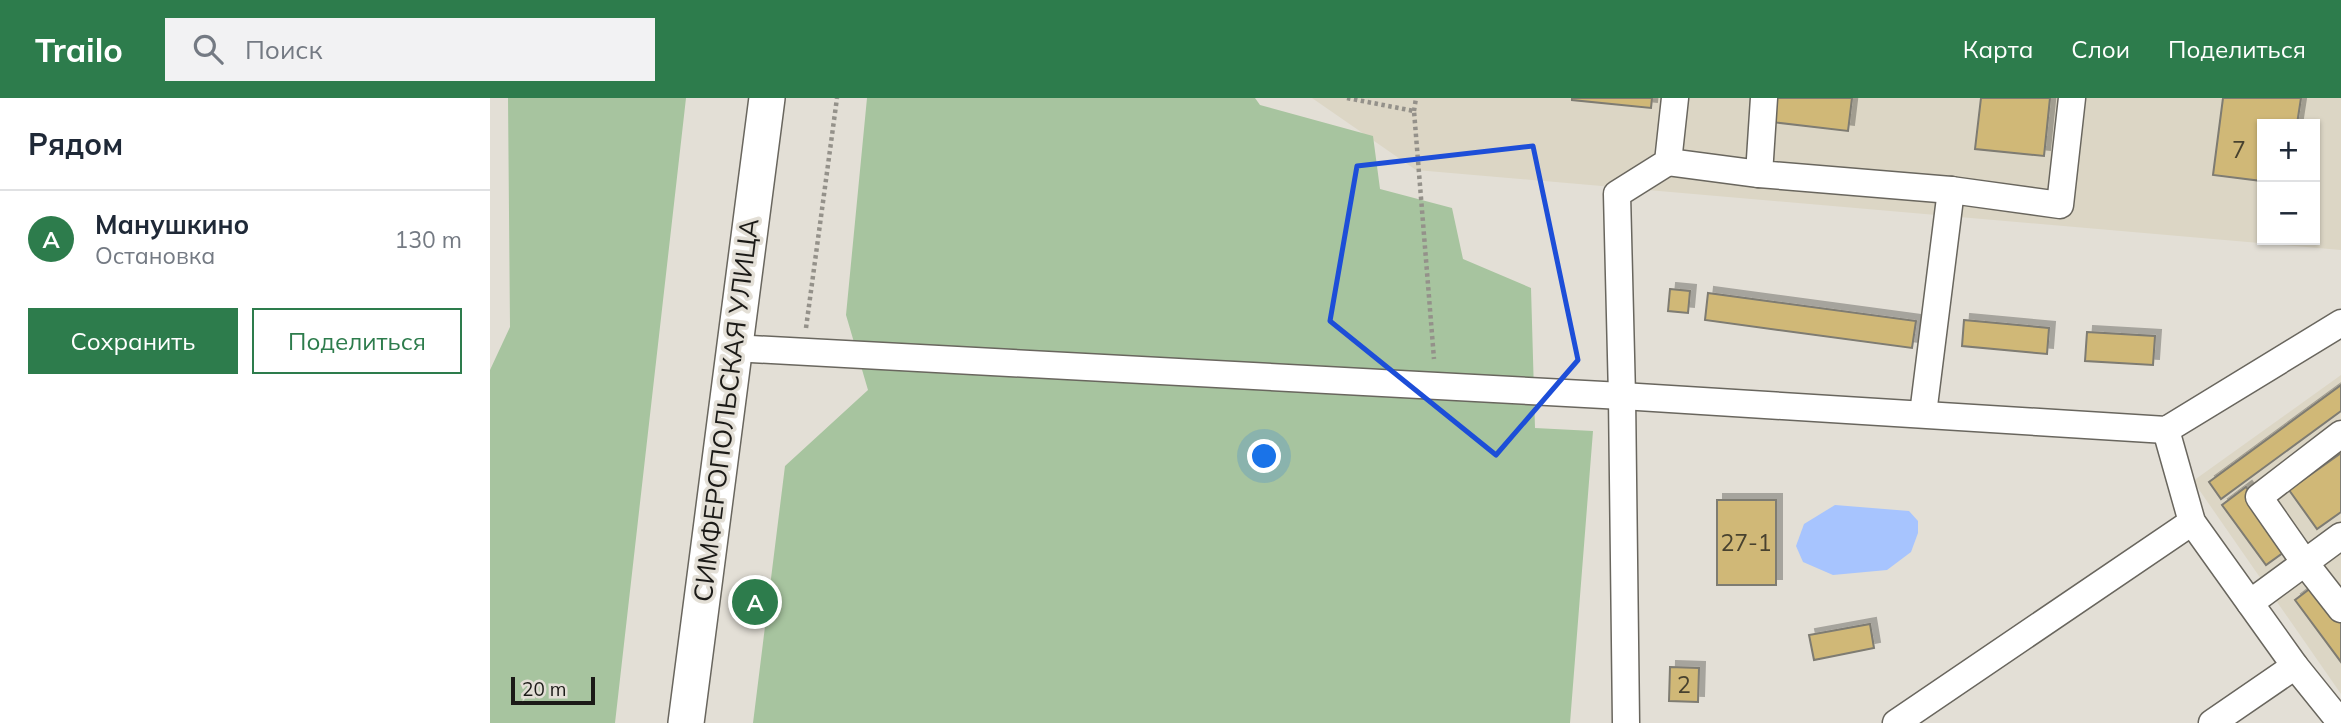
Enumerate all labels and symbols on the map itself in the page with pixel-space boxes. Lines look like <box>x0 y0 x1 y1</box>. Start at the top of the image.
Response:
house number: 7 <box>2232 135 2246 164</box>
street label: СИМФЕРОПОЛЬСКАЯ УЛИЦА <box>686 216 765 604</box>
your location <box>1247 439 1281 473</box>
house number: 27-1 <box>1720 528 1772 557</box>
pin: A <box>732 576 778 628</box>
house number: 2 <box>1677 670 1691 699</box>
scale bar <box>511 674 595 706</box>

